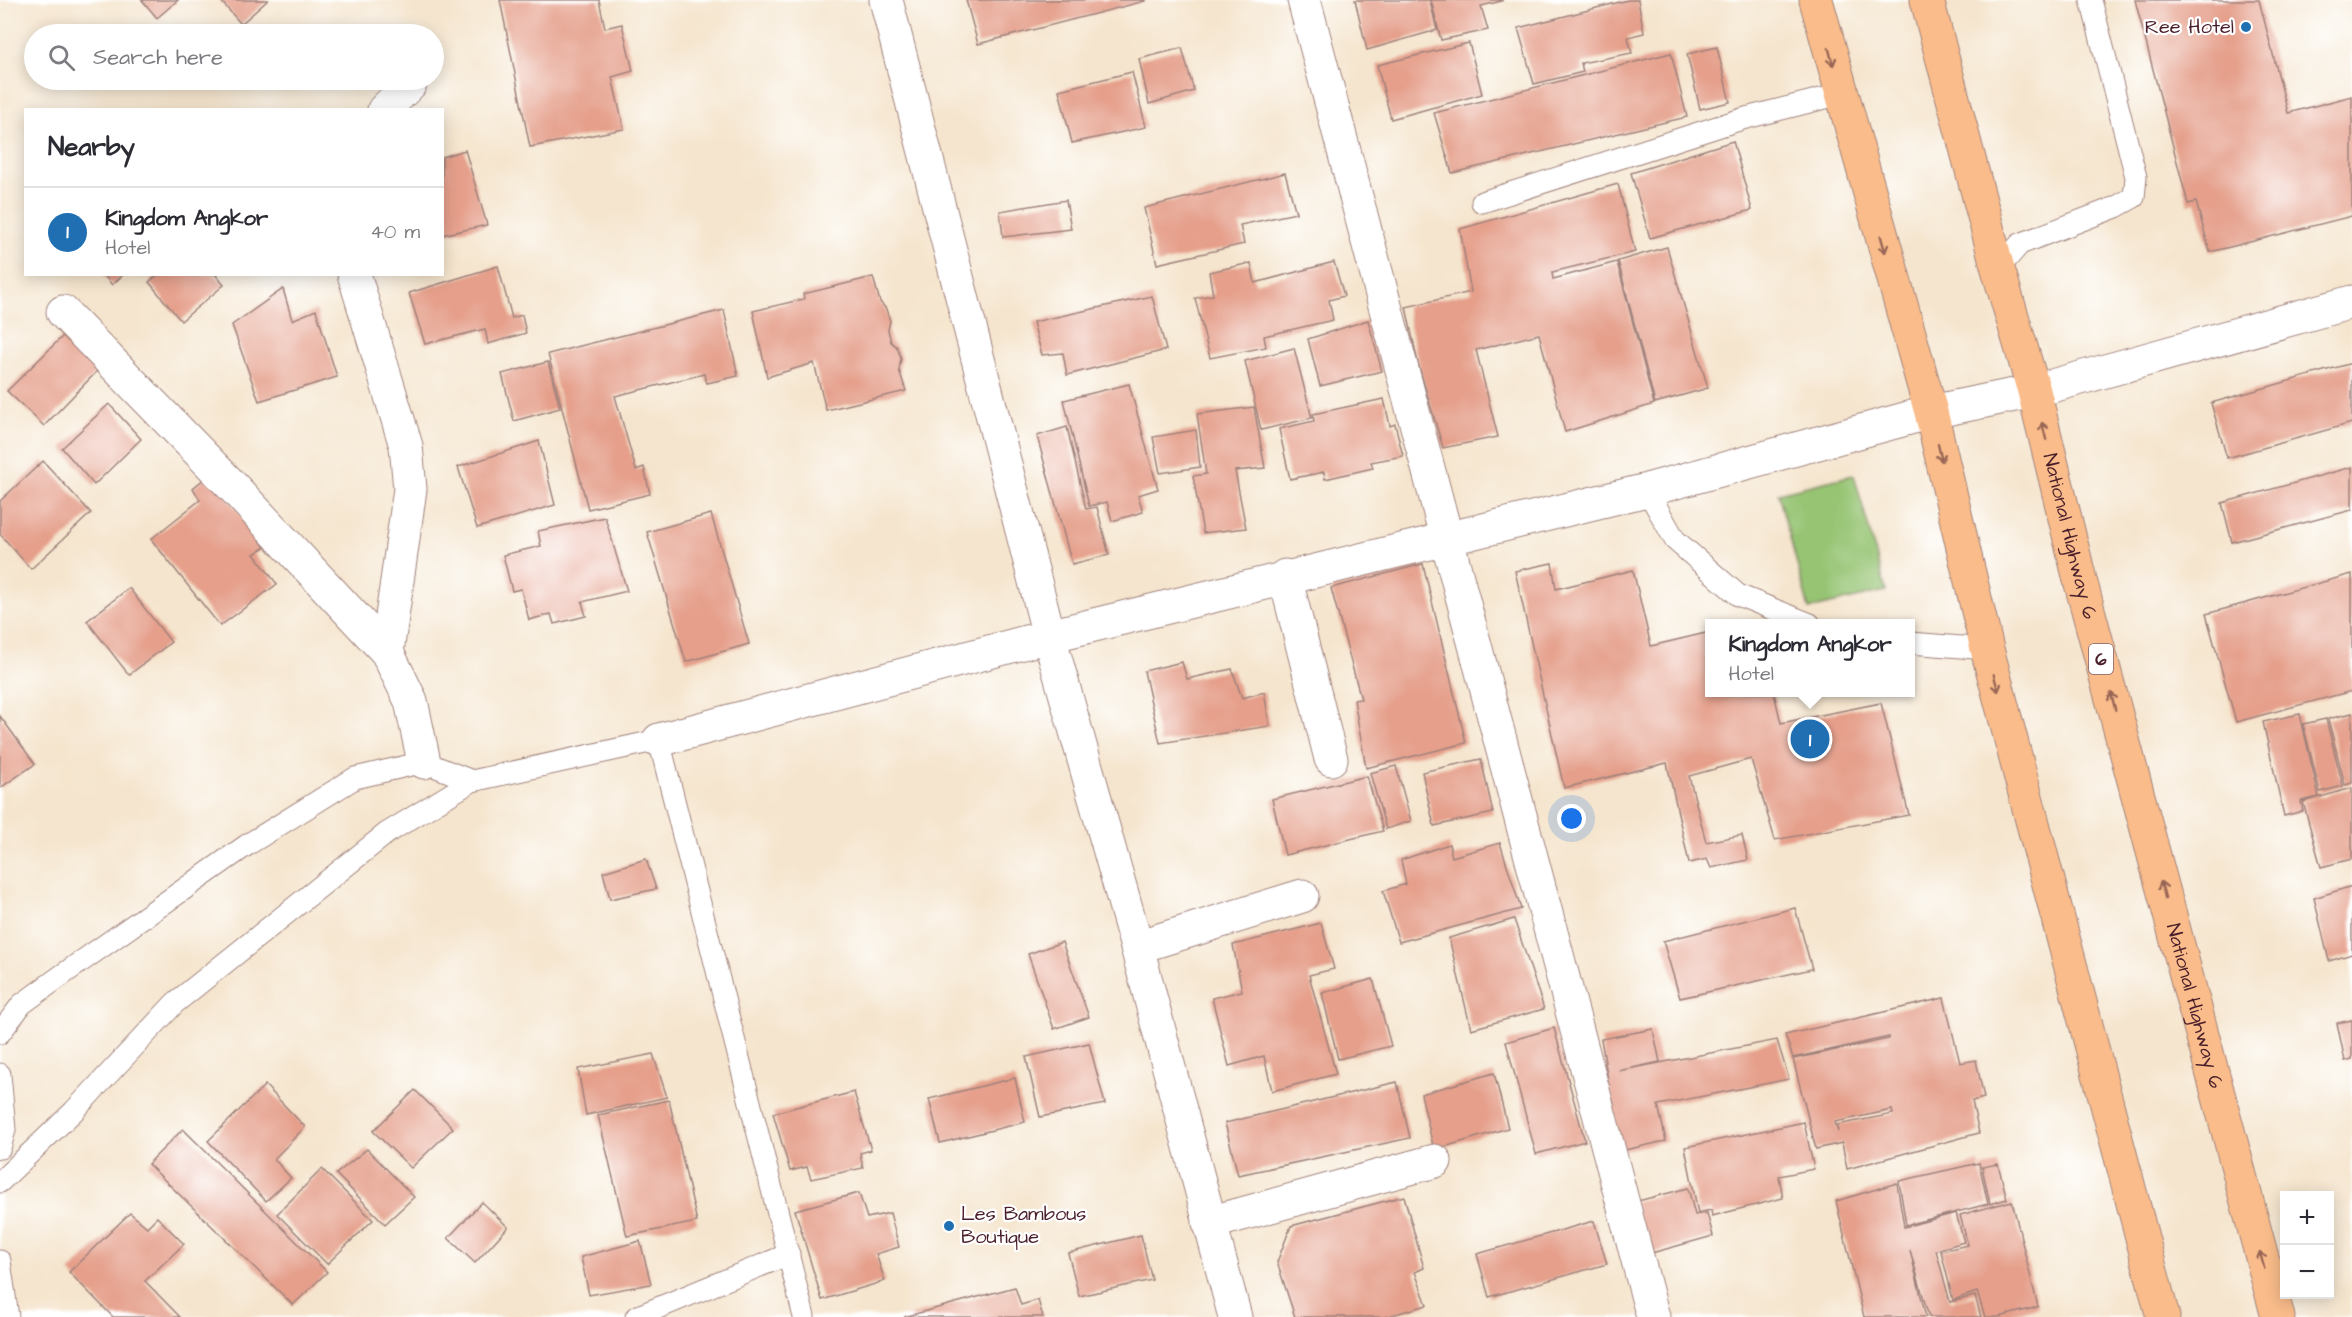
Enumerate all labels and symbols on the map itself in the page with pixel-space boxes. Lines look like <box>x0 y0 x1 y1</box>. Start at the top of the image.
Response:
place label: Ree Hotel <box>2145 13 2234 41</box>
marker: Ree Hotel <box>2239 20 2253 34</box>
one-way arrow <box>1826 47 1837 66</box>
one-way arrow <box>1878 234 1889 253</box>
one-way arrow <box>2038 422 2050 441</box>
one-way arrow <box>1935 443 1947 462</box>
street label: National Highway 6 <box>2036 451 2104 623</box>
road number: 6 <box>2089 644 2113 674</box>
one-way arrow <box>1991 673 2002 692</box>
one-way arrow <box>2107 692 2118 711</box>
pin: 1 <box>1790 716 1830 762</box>
your location <box>1557 804 1586 833</box>
one-way arrow <box>2157 880 2168 899</box>
street label: National Highway 6 <box>2159 920 2230 1092</box>
place label: Les Bambous Boutique <box>961 1200 1086 1251</box>
marker: Les Bambous Boutique <box>942 1219 956 1233</box>
one-way arrow <box>2256 1251 2268 1270</box>

